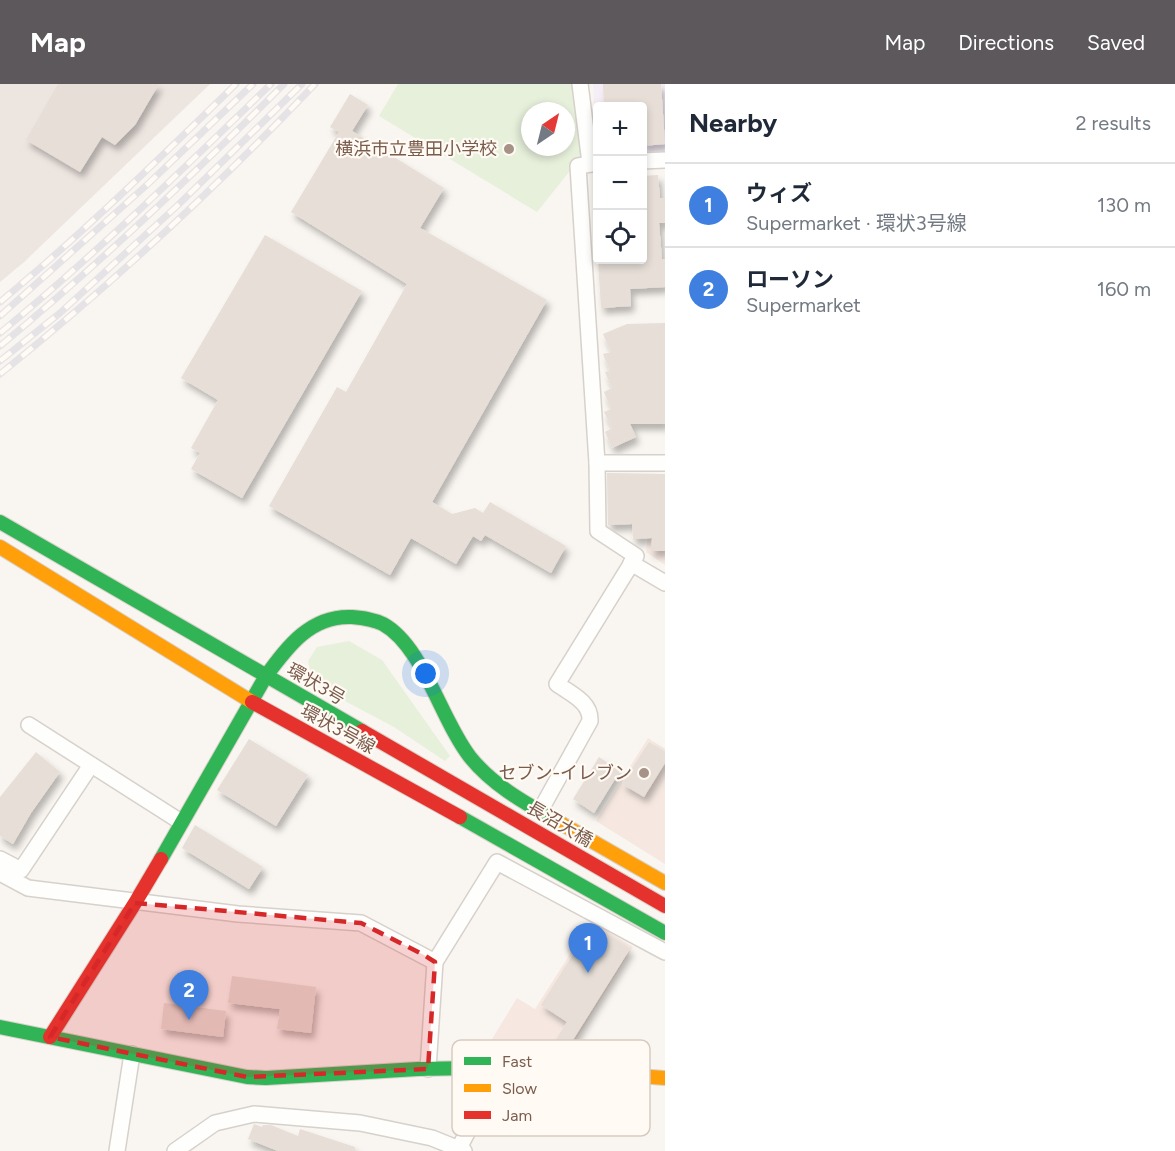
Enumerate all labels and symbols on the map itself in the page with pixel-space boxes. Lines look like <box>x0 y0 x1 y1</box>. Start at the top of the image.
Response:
north arrow <box>521 102 575 156</box>
place label: 横浜市立豊田小学校 <box>335 138 497 160</box>
marker: 横浜市立豊田小学校 <box>502 142 516 156</box>
street label: 環状3号 <box>283 659 349 709</box>
your location <box>411 659 440 688</box>
street label: 環状3号線 <box>297 700 379 758</box>
place label: セブン-イレブン <box>498 762 632 784</box>
marker: セブン-イレブン <box>637 766 651 780</box>
street label: 長沼大橋 <box>523 796 597 852</box>
pin: 1 <box>568 924 608 973</box>
pin: 2 <box>170 970 208 1020</box>
legend <box>452 1040 650 1136</box>
text: Fast <box>502 1052 532 1071</box>
text: Slow <box>502 1079 537 1098</box>
text: Jam <box>502 1106 532 1125</box>

